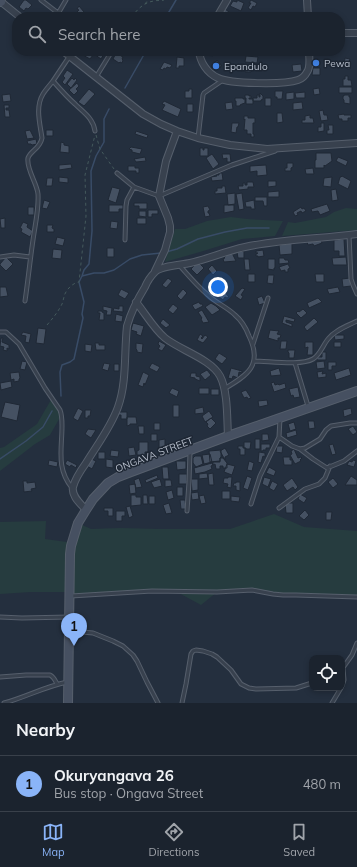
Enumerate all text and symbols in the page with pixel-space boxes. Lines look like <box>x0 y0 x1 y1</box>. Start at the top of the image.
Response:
search box <box>12 12 345 56</box>
icon: search <box>26 23 48 45</box>
text: Search here <box>58 25 140 44</box>
place label: Pewa <box>324 57 350 70</box>
marker: Pewa <box>311 58 321 68</box>
place label: Epandulo <box>224 60 268 73</box>
marker: Epandulo <box>211 61 221 71</box>
your location <box>208 277 228 297</box>
street label: ONGAVA STREET <box>113 434 195 475</box>
pin: 1 <box>61 613 87 646</box>
map controls <box>309 655 345 691</box>
button: locate <box>309 655 345 691</box>
text: Nearby <box>16 719 75 740</box>
text: Okuryangava 26 <box>54 766 174 785</box>
text: 1 <box>25 776 33 792</box>
text: 480 m <box>303 776 341 792</box>
text: Bus stop · Ongava Street <box>54 785 203 801</box>
tab: Map <box>42 821 65 859</box>
tab: Directions <box>149 821 199 859</box>
tab: Saved <box>283 821 315 859</box>

